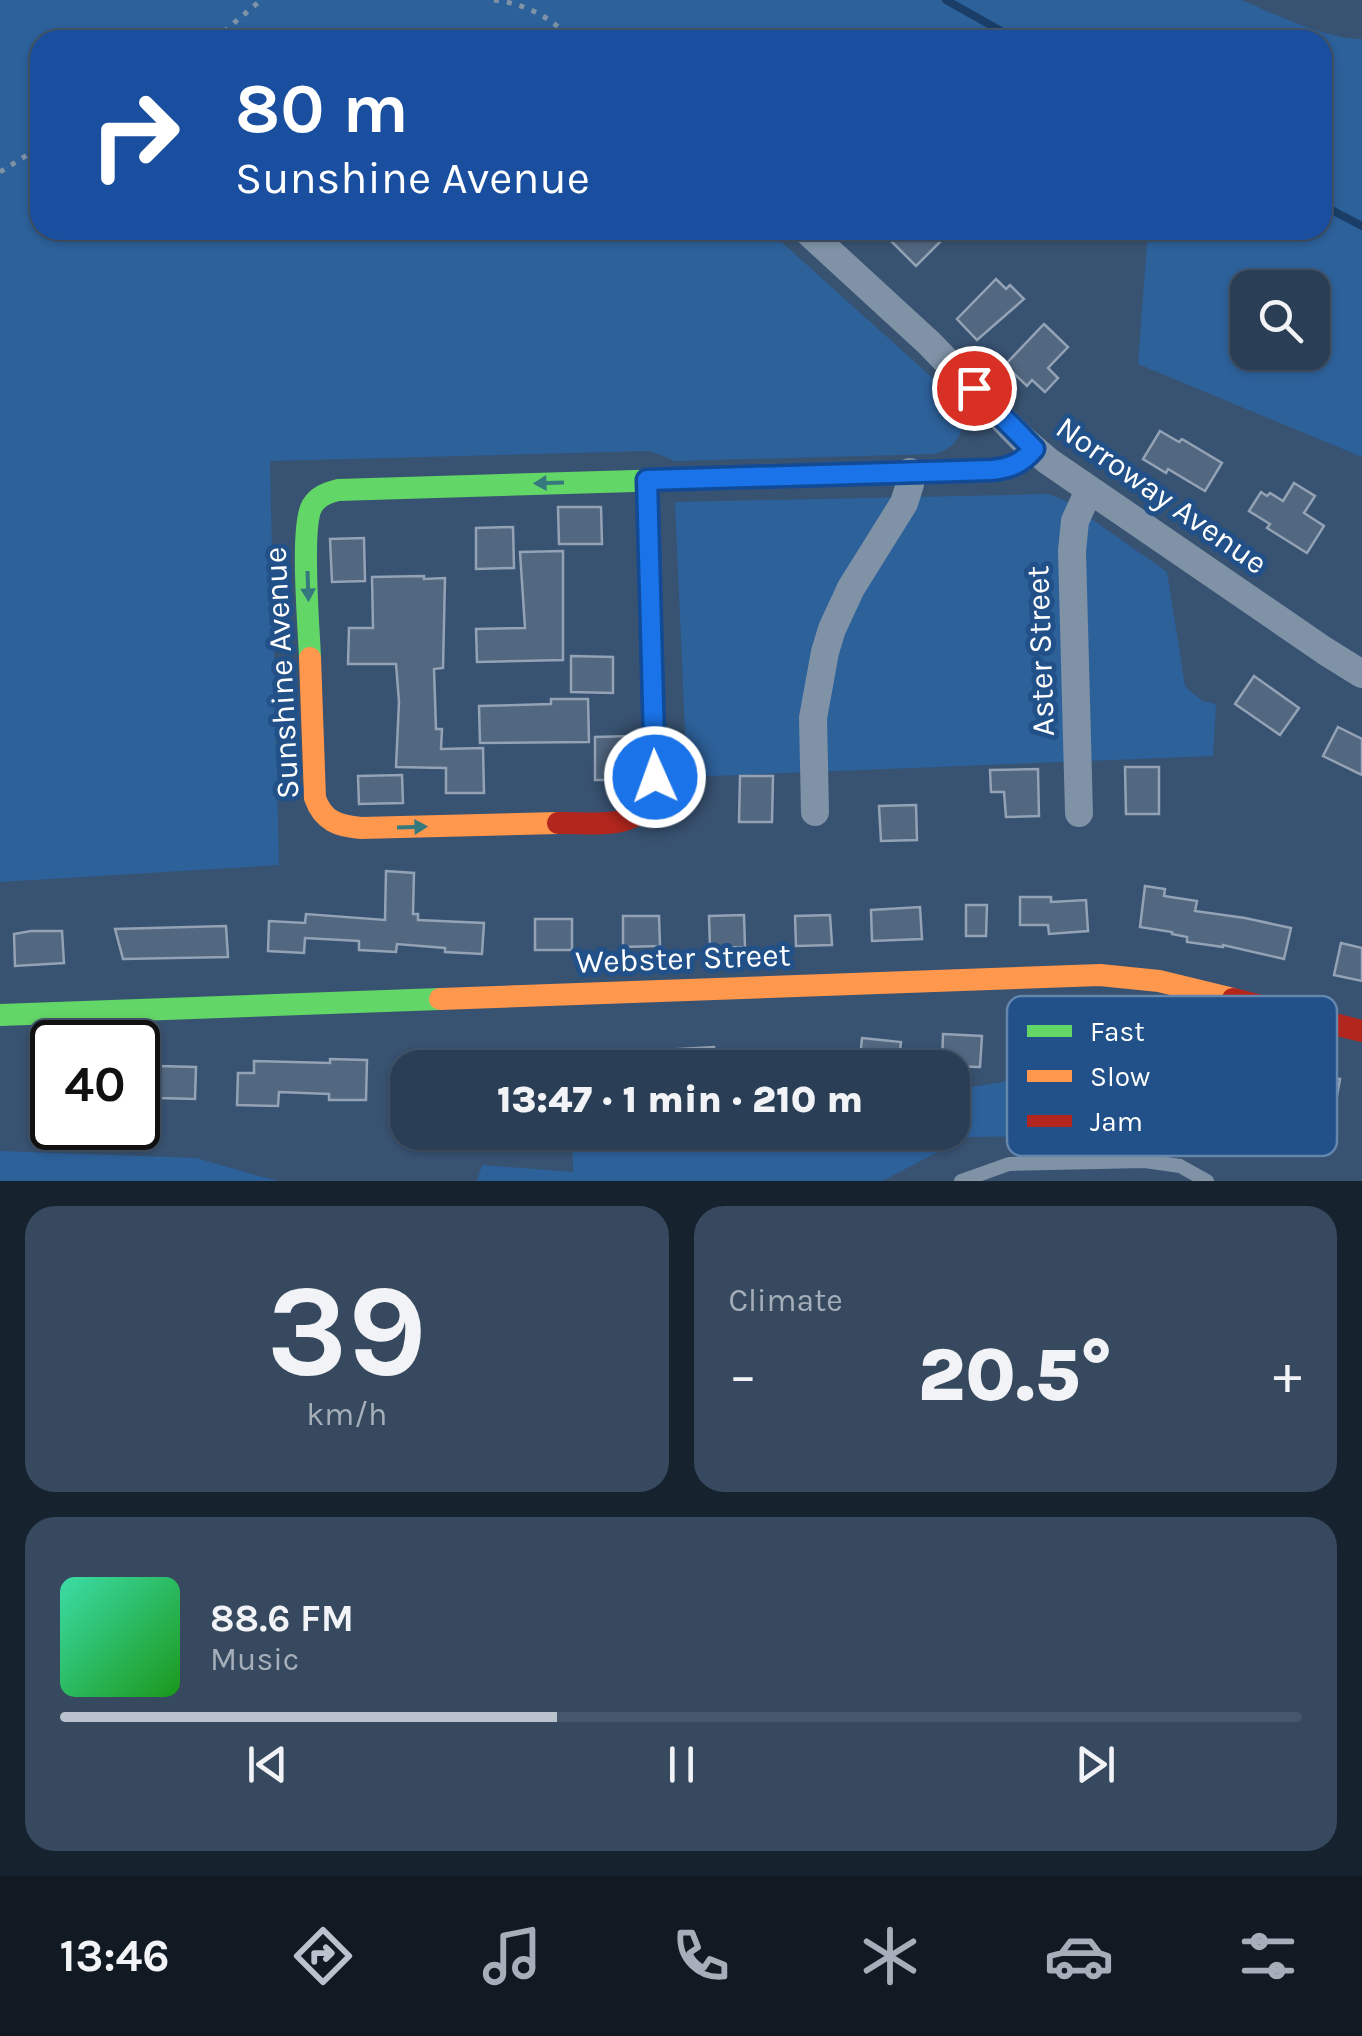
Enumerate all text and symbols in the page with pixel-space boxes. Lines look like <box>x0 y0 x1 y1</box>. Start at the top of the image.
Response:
text: 80 m <box>235 68 409 150</box>
icon: right <box>70 70 200 200</box>
text: Sunshine Avenue <box>235 152 590 204</box>
map controls <box>1230 270 1330 370</box>
button: search <box>1230 270 1330 370</box>
pin <box>932 346 1017 431</box>
icon: arrive <box>947 361 1002 416</box>
street label: Norroway Avenue <box>1049 409 1274 582</box>
one-way arrow <box>533 476 565 492</box>
street label: Sunshine Avenue <box>256 546 307 800</box>
street label: Aster Street <box>1019 565 1062 737</box>
one-way arrow <box>300 570 316 602</box>
position arrow <box>603 725 707 829</box>
one-way arrow <box>396 818 428 834</box>
street label: Webster Street <box>575 936 791 981</box>
legend <box>1007 996 1337 1156</box>
text: Fast <box>1090 1015 1145 1048</box>
speed limit sign: 40 <box>30 1020 160 1150</box>
text: Slow <box>1090 1060 1150 1093</box>
text: 13:47 · 1 min · 210 m <box>497 1077 863 1122</box>
text: Jam <box>1090 1105 1143 1138</box>
text: 39 <box>267 1255 427 1407</box>
text: Climate <box>729 1282 843 1319</box>
text: 20.5° <box>918 1331 1113 1419</box>
text: − <box>729 1343 757 1407</box>
text: + <box>1273 1343 1302 1407</box>
text: km/h <box>306 1396 387 1433</box>
text: 88.6 FM <box>210 1596 354 1641</box>
text: Music <box>210 1641 299 1678</box>
icon: previous <box>240 1737 295 1792</box>
icon: pause <box>654 1737 709 1792</box>
icon: next <box>1068 1737 1123 1792</box>
icon: directions <box>288 1921 358 1991</box>
icon: music <box>477 1921 547 1991</box>
icon: phone <box>666 1921 736 1991</box>
icon: climate <box>855 1921 925 1991</box>
icon: car <box>1044 1921 1114 1991</box>
icon: filters <box>1233 1921 1303 1991</box>
text: 13:46 <box>59 1930 170 1982</box>

